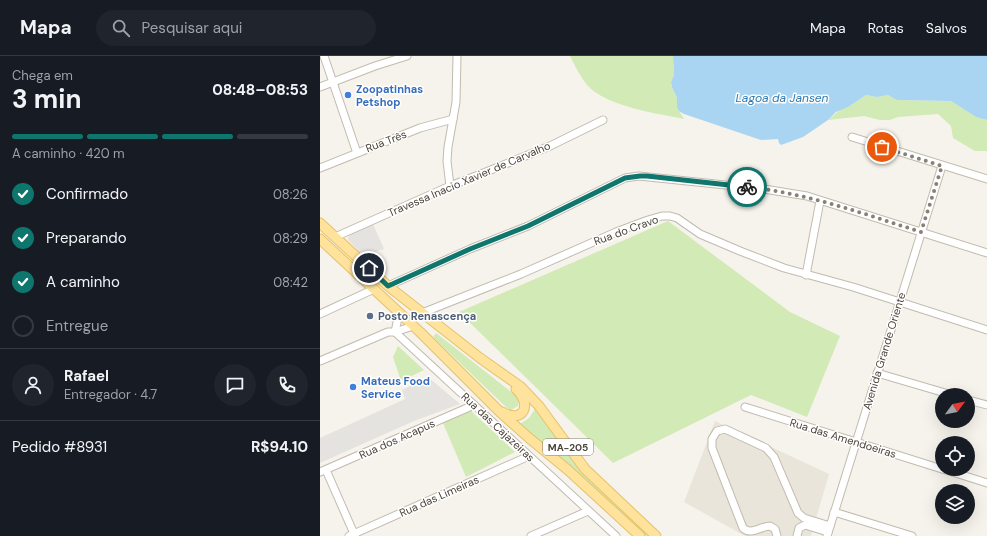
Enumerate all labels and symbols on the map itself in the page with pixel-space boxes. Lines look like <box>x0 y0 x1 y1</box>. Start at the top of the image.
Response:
place label: Zoopatinhas Petshop <box>356 82 423 109</box>
marker: Zoopatinhas Petshop <box>343 90 353 100</box>
water label: Lagoa da Jansen <box>736 90 829 106</box>
street label: Rua Três <box>363 127 409 155</box>
pin <box>865 130 899 164</box>
street label: Travessa Inacio Xavier de Carvalho <box>386 138 552 220</box>
courier <box>727 167 767 207</box>
street label: Rua do Cravo <box>592 212 660 248</box>
pin <box>352 251 386 285</box>
street label: Avenida Grande Oriente <box>859 290 909 412</box>
place label: Posto Renascença <box>378 309 476 323</box>
marker: Posto Renascença <box>365 311 375 321</box>
place label: Mateus Food Service <box>361 374 430 401</box>
marker: Mateus Food Service <box>348 382 358 392</box>
north arrow <box>935 388 975 428</box>
street label: Rua das Cajazeiras <box>458 389 538 465</box>
street label: Rua das Amendoeiras <box>788 415 898 461</box>
street label: Rua dos Acapus <box>357 416 437 462</box>
road number: MA-205 <box>543 439 593 455</box>
street label: Rua das Limeiras <box>397 472 481 520</box>

